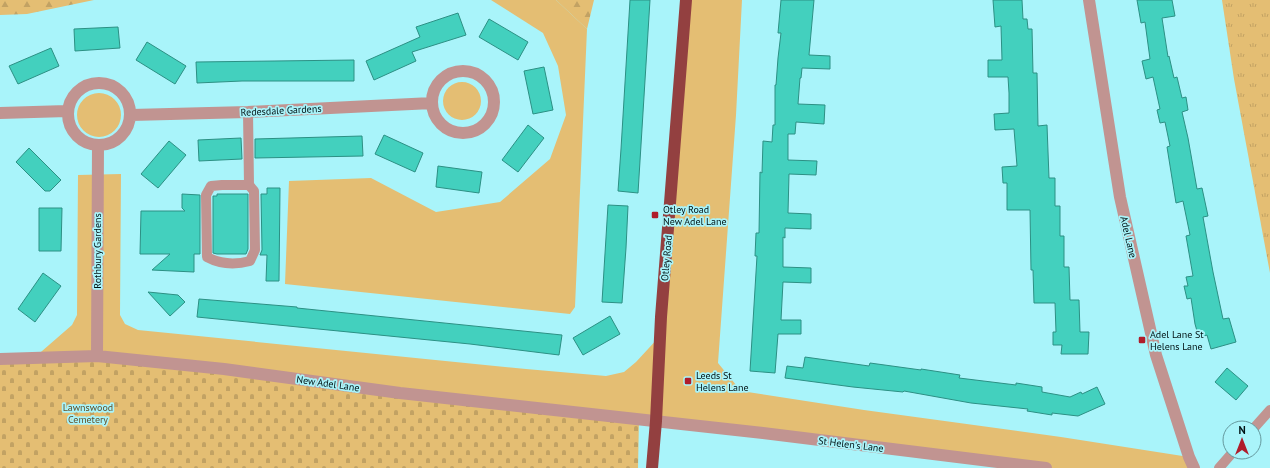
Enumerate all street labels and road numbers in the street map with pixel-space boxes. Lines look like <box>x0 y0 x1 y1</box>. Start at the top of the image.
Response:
street label: Redesdale Gardens <box>240 102 322 119</box>
street label: Rothbury Gardens <box>91 213 104 289</box>
street label: Adel Lane <box>1117 215 1140 259</box>
street label: Otley Road <box>658 234 675 282</box>
street label: New Adel Lane <box>296 373 360 394</box>
street label: St Helen's Lane <box>818 434 884 455</box>

